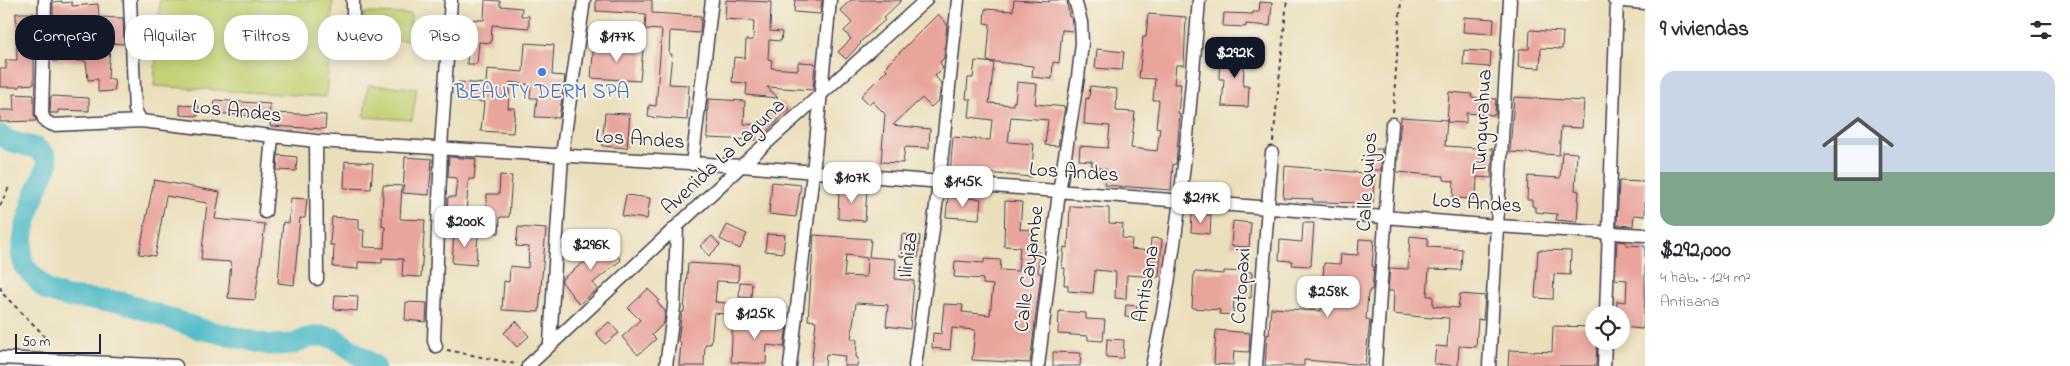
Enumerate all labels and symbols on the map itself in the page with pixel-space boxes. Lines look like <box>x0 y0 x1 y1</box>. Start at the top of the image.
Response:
pin: $177K <box>582 20 652 63</box>
pin: $292K <box>1200 36 1270 79</box>
marker: BEAUTY DERM SPA <box>536 66 548 78</box>
street label: Tungurahua <box>1465 68 1503 176</box>
place label: BEAUTY DERM SPA <box>453 78 630 108</box>
street label: Avenida La Laguna <box>655 91 794 224</box>
street label: Los Andes <box>191 92 283 132</box>
street label: Los Andes <box>594 122 686 158</box>
street label: Calle Quijos <box>1350 131 1386 233</box>
street label: Los Andes <box>1028 155 1120 191</box>
pin: $107K <box>817 162 887 204</box>
pin: $145K <box>928 166 998 208</box>
pin: $217K <box>1166 182 1236 224</box>
street label: Los Andes <box>1431 186 1523 222</box>
street label: Calle Cayambe <box>1007 203 1055 334</box>
pin: $200K <box>430 206 500 248</box>
pin: $296K <box>556 228 626 271</box>
street label: Iliniza <box>891 230 927 280</box>
street label: Antisana <box>1126 243 1168 325</box>
street label: Cotopaxi <box>1224 247 1260 325</box>
pin: $258K <box>1293 276 1363 318</box>
pin: $125K <box>720 298 790 340</box>
scale bar <box>15 331 101 354</box>

